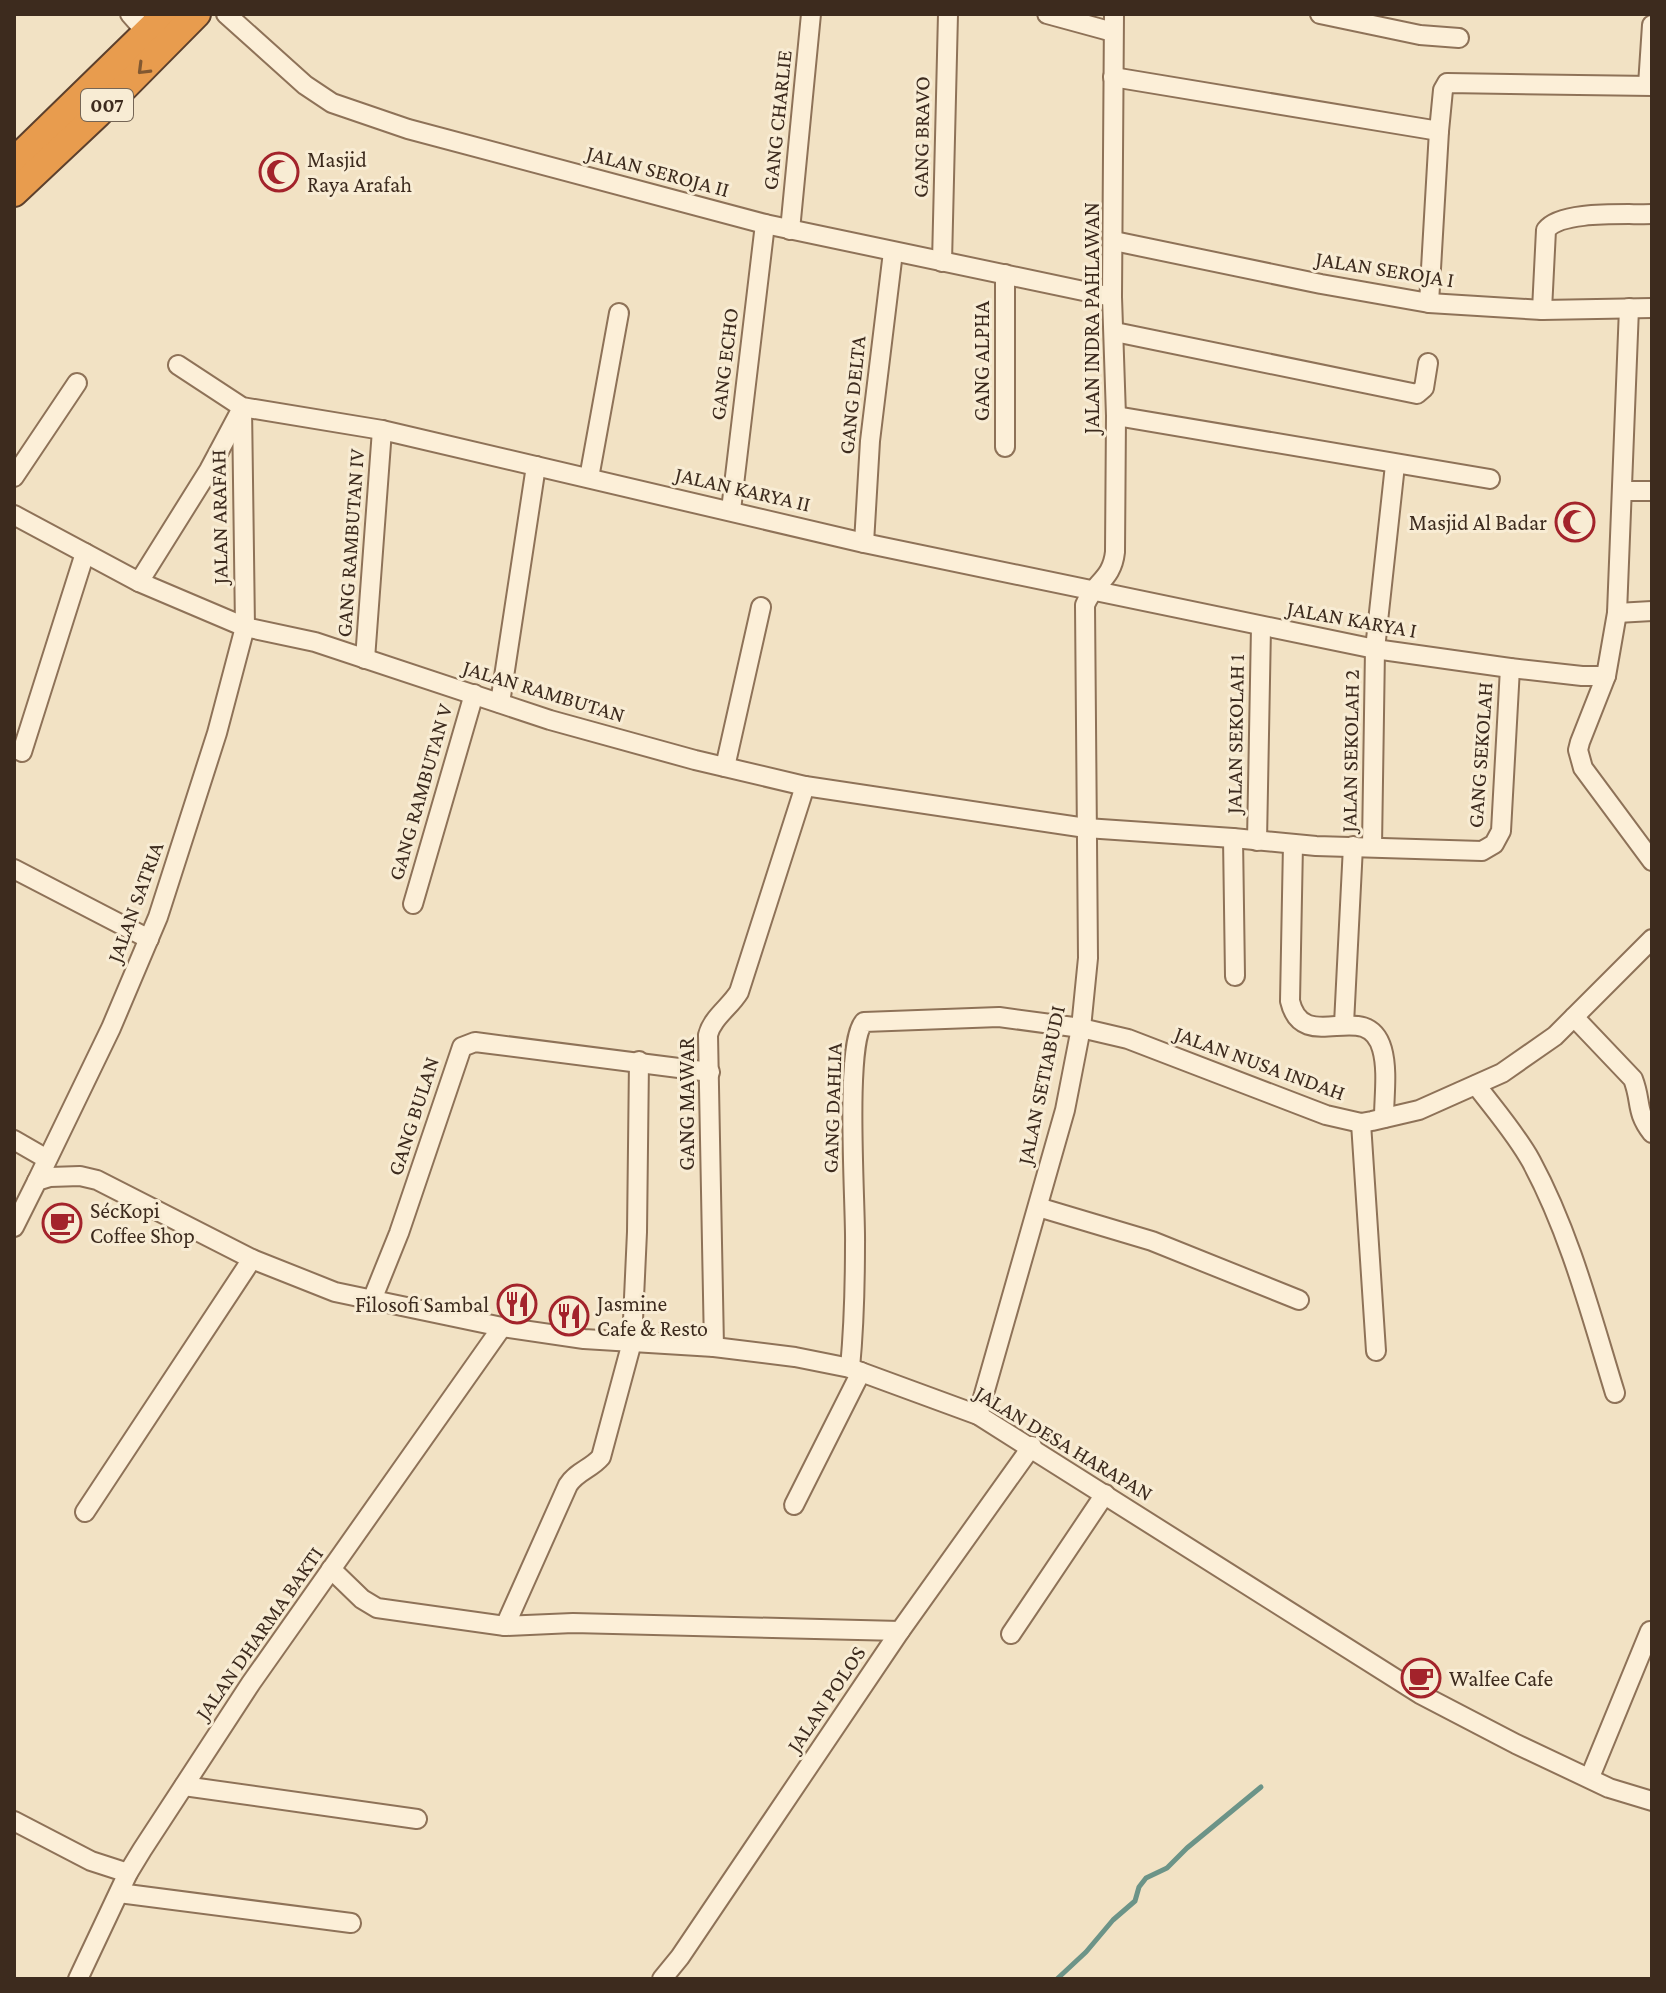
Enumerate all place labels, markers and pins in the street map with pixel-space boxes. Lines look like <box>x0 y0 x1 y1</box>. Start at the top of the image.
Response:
place label: Masjid Raya Arafah <box>307 147 412 197</box>
mosque icon: Masjid Raya Arafah <box>258 151 300 193</box>
mosque icon: Masjid Al Badar <box>1554 501 1596 543</box>
place label: Masjid Al Badar <box>1409 510 1547 535</box>
place label: SécKopi Coffee Shop <box>90 1198 195 1248</box>
cafe icon: SécKopi Coffee Shop <box>41 1202 83 1244</box>
restaurant icon: Filosofi Sambal <box>496 1283 538 1325</box>
place label: Jasmine Cafe & Resto <box>595 1291 708 1341</box>
place label: Filosofi Sambal <box>355 1292 489 1317</box>
restaurant icon: Jasmine Cafe & Resto <box>548 1295 590 1337</box>
cafe icon: Walfee Cafe <box>1400 1657 1442 1699</box>
place label: Walfee Cafe <box>1449 1666 1553 1691</box>

